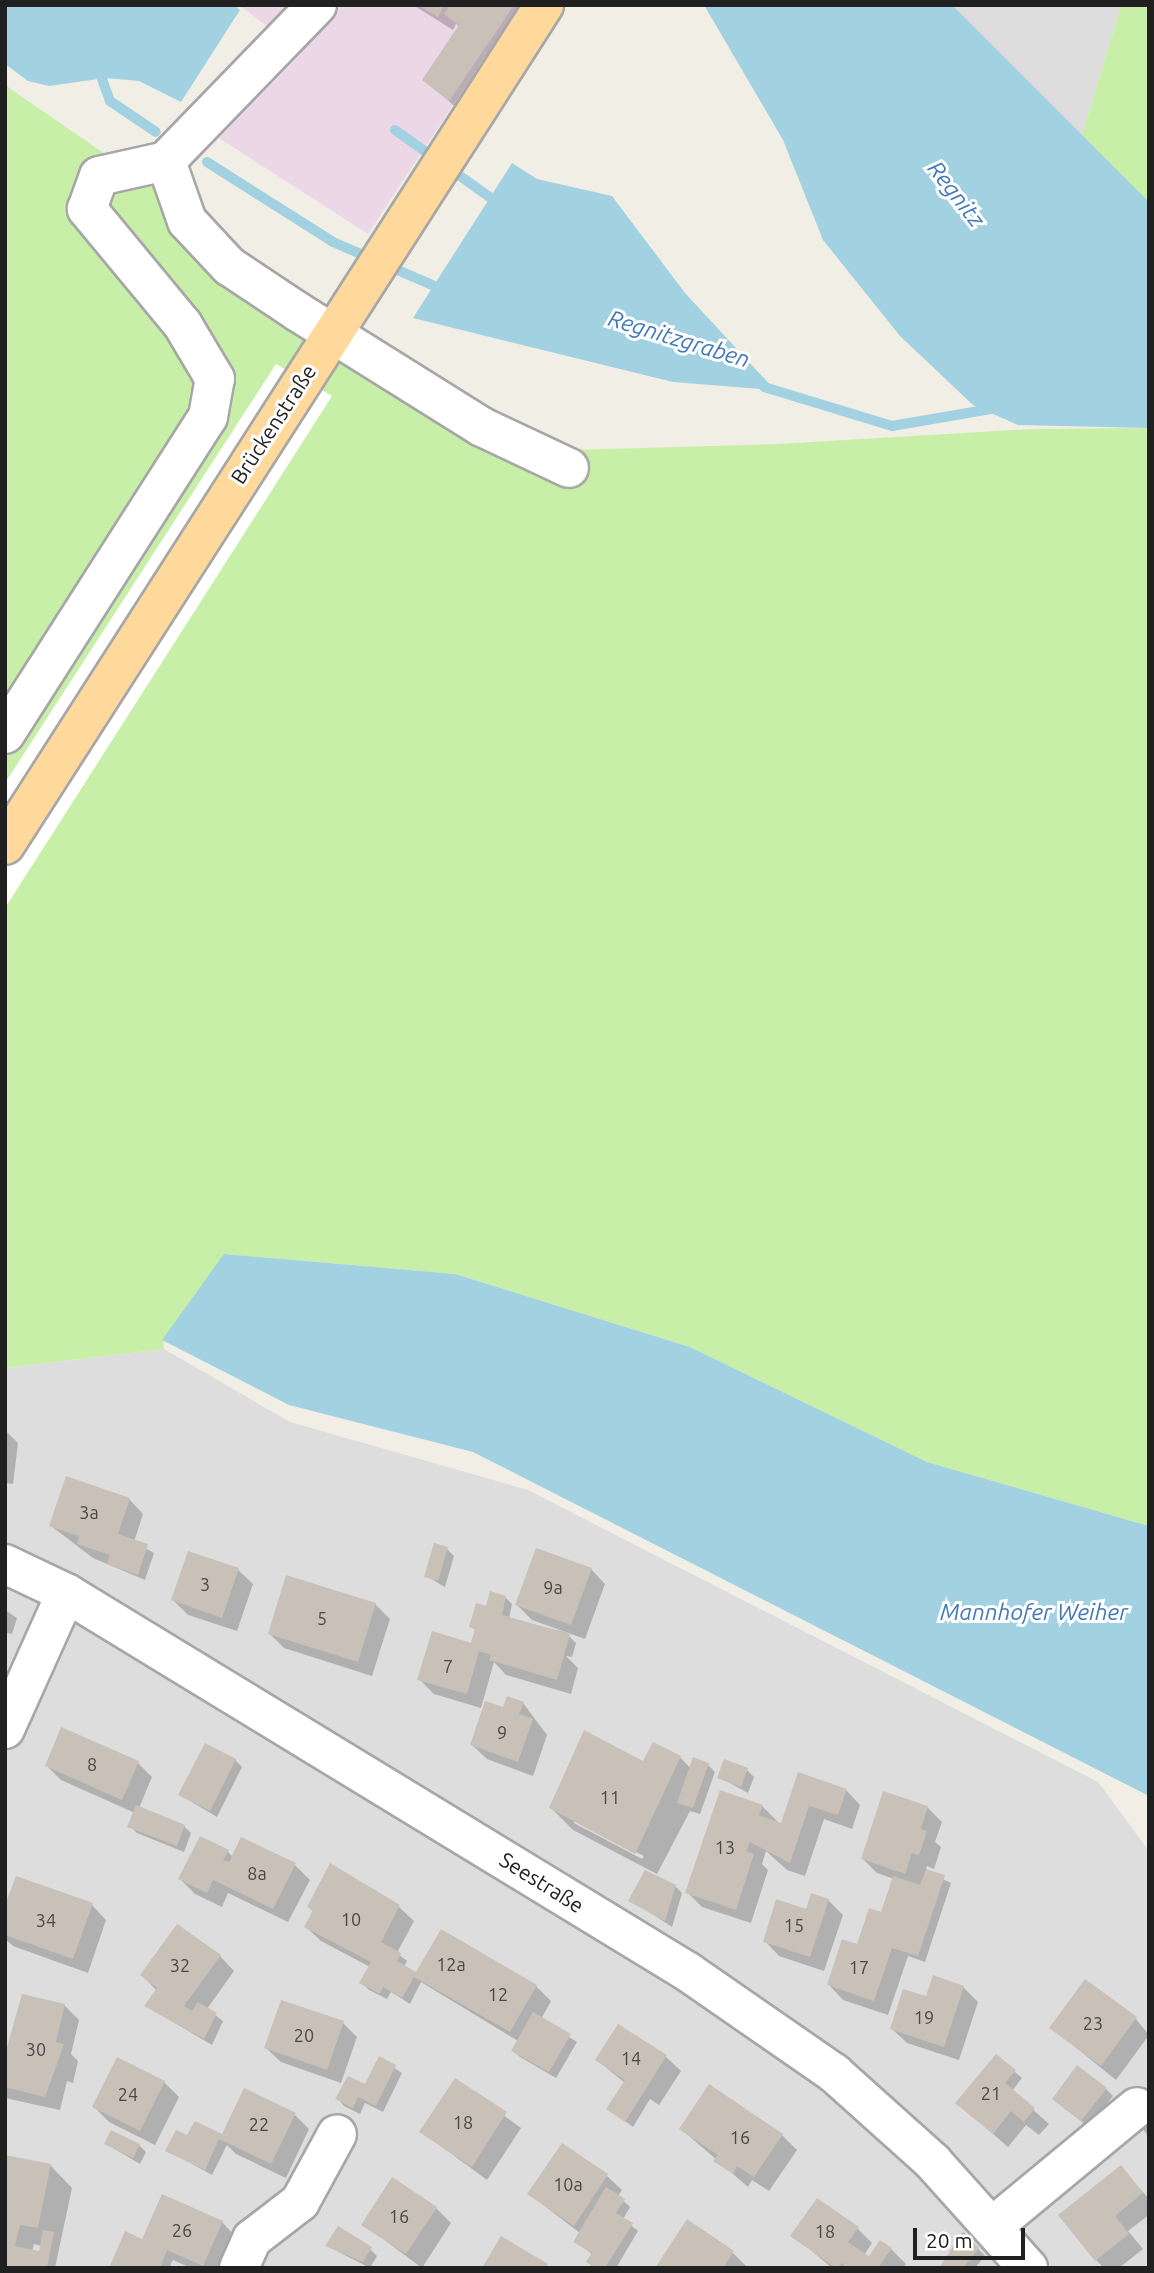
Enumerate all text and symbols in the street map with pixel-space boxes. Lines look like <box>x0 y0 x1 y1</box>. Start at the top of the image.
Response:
water label: Regnitz <box>922 156 990 232</box>
water label: Regnitzgraben <box>605 304 753 374</box>
street label: Brückenstraße <box>225 360 321 488</box>
house number: 3a <box>79 1501 99 1523</box>
house number: 3 <box>200 1573 210 1595</box>
house number: 9a <box>543 1576 563 1598</box>
water label: Mannhofer Weiher <box>940 1598 1128 1626</box>
house number: 5 <box>317 1607 327 1629</box>
house number: 7 <box>443 1655 453 1677</box>
house number: 9 <box>497 1721 507 1743</box>
house number: 8 <box>87 1753 97 1775</box>
house number: 11 <box>600 1786 620 1808</box>
house number: 13 <box>715 1836 735 1858</box>
street label: Seestraße <box>495 1846 589 1918</box>
house number: 8a <box>247 1862 267 1884</box>
house number: 10 <box>341 1908 361 1930</box>
house number: 34 <box>36 1909 56 1931</box>
house number: 15 <box>784 1914 804 1936</box>
house number: 12a <box>436 1953 466 1975</box>
house number: 32 <box>170 1954 190 1976</box>
house number: 17 <box>849 1956 869 1978</box>
house number: 12 <box>488 1983 508 2005</box>
house number: 19 <box>914 2006 934 2028</box>
house number: 23 <box>1083 2012 1103 2034</box>
house number: 20 <box>294 2024 314 2046</box>
house number: 30 <box>26 2038 46 2060</box>
house number: 14 <box>621 2047 641 2069</box>
house number: 21 <box>981 2082 1001 2104</box>
house number: 24 <box>118 2083 138 2105</box>
house number: 18 <box>453 2111 473 2133</box>
house number: 22 <box>249 2113 269 2135</box>
house number: 16 <box>730 2126 750 2148</box>
house number: 10a <box>553 2173 583 2195</box>
house number: 16 <box>389 2205 409 2227</box>
scale bar <box>916 2214 1028 2258</box>
house number: 26 <box>172 2219 192 2241</box>
house number: 18 <box>815 2220 835 2242</box>
text: 20 m <box>926 2228 973 2252</box>

